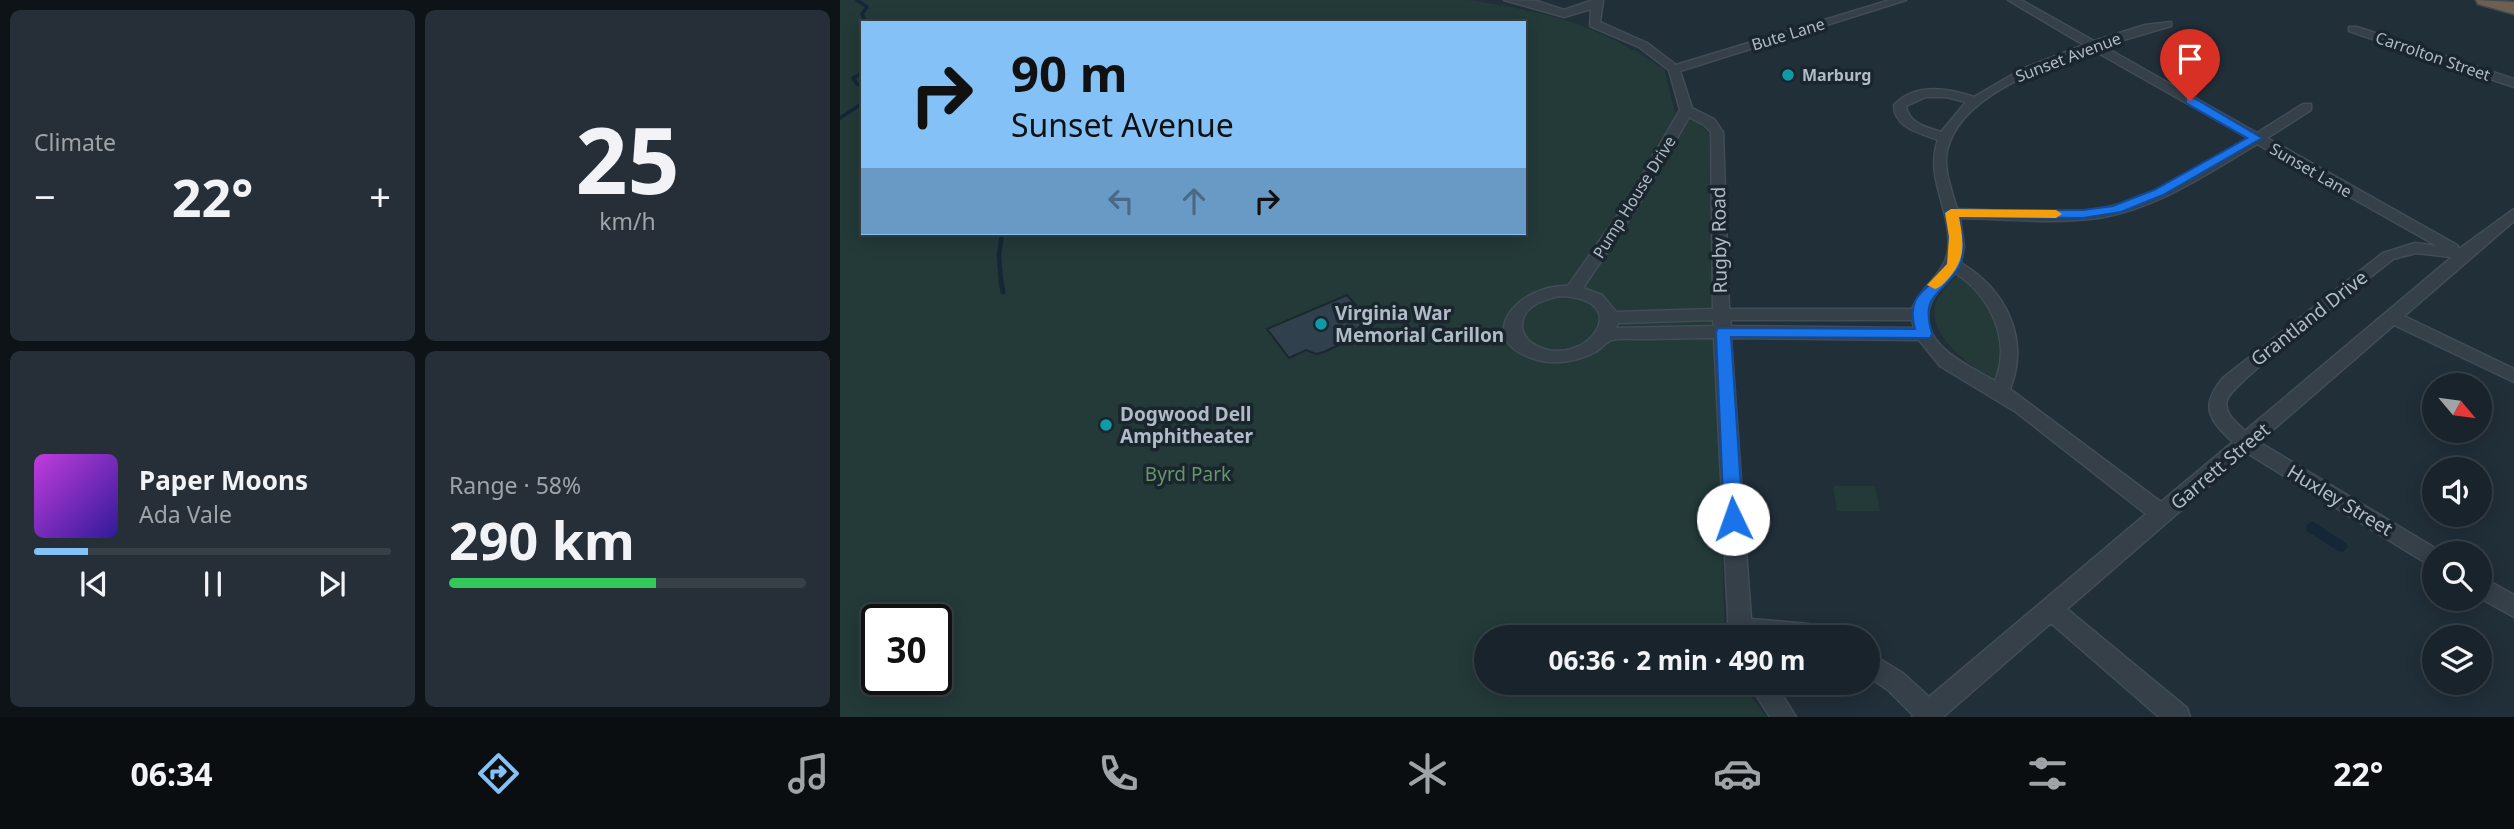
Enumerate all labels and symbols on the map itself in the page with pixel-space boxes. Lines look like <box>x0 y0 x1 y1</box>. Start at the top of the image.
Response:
street label: Bute Lane <box>1749 12 1827 56</box>
street label: Carrolton Street <box>2373 26 2494 86</box>
street label: Sunset Avenue <box>2012 27 2124 87</box>
pin <box>2160 29 2220 101</box>
place label: Marburg <box>1802 64 1871 86</box>
marker: Marburg <box>1780 67 1796 83</box>
street label: Pump House Drive <box>1587 132 1681 262</box>
street label: Sunset Lane <box>2266 138 2356 202</box>
street label: Rugby Road <box>1705 186 1733 294</box>
street label: Grantland Drive <box>2245 264 2373 372</box>
place label: Virginia War Memorial Carillon <box>1335 300 1504 348</box>
marker: Virginia War Memorial Carillon <box>1313 316 1329 332</box>
north arrow <box>2422 373 2492 443</box>
place label: Dogwood Dell Amphitheater <box>1120 401 1254 449</box>
marker: Dogwood Dell Amphitheater <box>1098 417 1114 433</box>
street label: Garrett Street <box>2165 417 2275 515</box>
street label: Huxley Street <box>2282 458 2398 542</box>
park label: Byrd Park <box>1145 461 1231 487</box>
position arrow <box>1696 482 1770 556</box>
speed limit sign: 30 <box>861 604 952 695</box>

